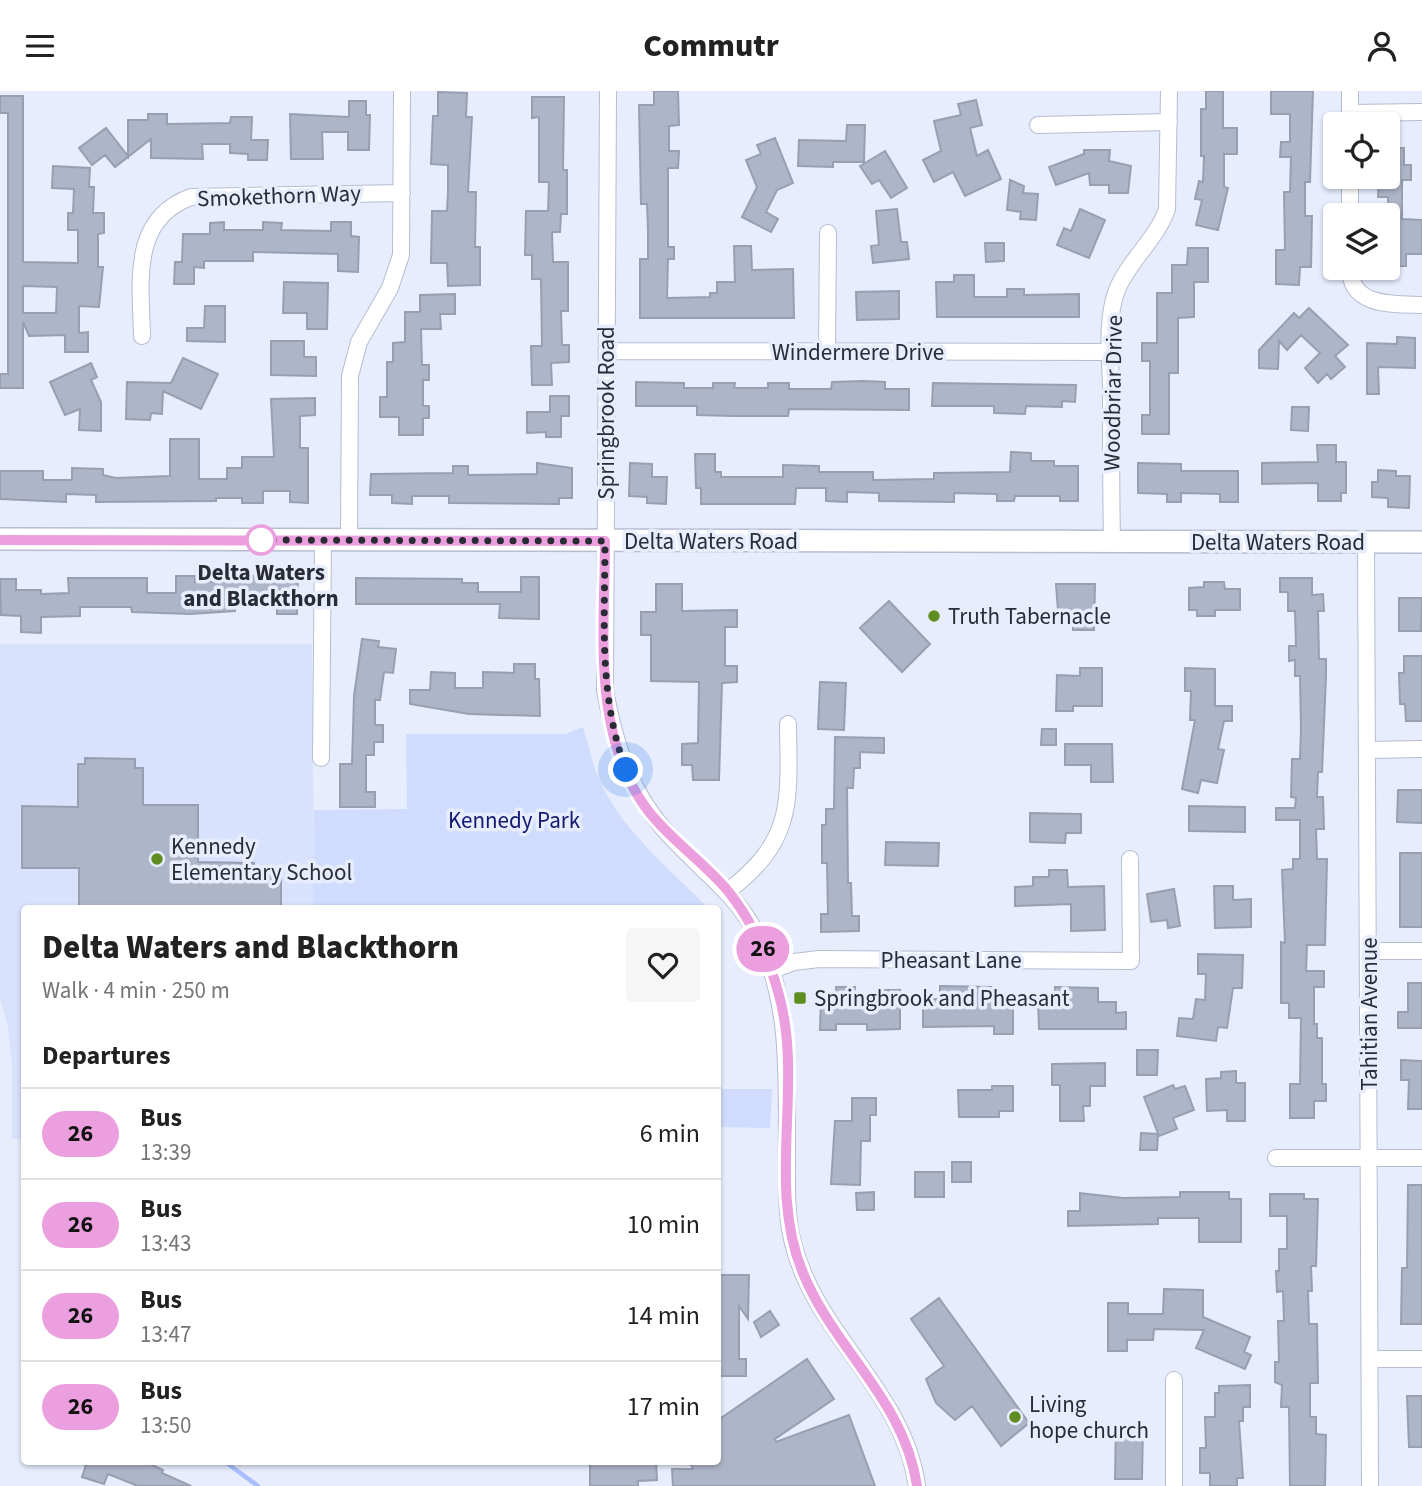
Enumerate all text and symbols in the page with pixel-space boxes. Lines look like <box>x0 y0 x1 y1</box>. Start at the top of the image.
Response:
text: Commutr <box>643 23 779 69</box>
icon: menu <box>21 27 59 65</box>
icon: person <box>1363 27 1401 65</box>
map controls <box>1323 112 1400 280</box>
button: locate <box>1323 112 1400 189</box>
street label: Smokethorn Way <box>197 177 362 215</box>
button: layers <box>1323 203 1400 280</box>
street label: Woodbriar Drive <box>1095 315 1131 471</box>
street label: Springbrook Road <box>590 326 623 500</box>
street label: Windermere Drive <box>772 336 944 369</box>
marker: Delta Waters and Blackthorn <box>246 525 276 555</box>
street label: Delta Waters Road <box>624 525 798 558</box>
street label: Delta Waters Road <box>1191 526 1365 559</box>
place label: Delta Waters and Blackthorn <box>183 556 339 615</box>
place label: Truth Tabernacle <box>948 600 1111 633</box>
marker: Truth Tabernacle <box>926 608 942 624</box>
your location <box>608 752 643 787</box>
park label: Kennedy Park <box>448 804 581 837</box>
place label: Kennedy Elementary School <box>171 830 352 889</box>
marker: Kennedy Elementary School <box>149 851 165 867</box>
text: Delta Waters and Blackthorn <box>42 924 459 971</box>
line badge: 26 <box>732 926 794 972</box>
button: heart <box>626 928 700 1002</box>
text: 26 <box>750 931 776 966</box>
street label: Tahitian Avenue <box>1353 937 1386 1091</box>
street label: Pheasant Lane <box>880 944 1022 977</box>
text: Walk · 4 min · 250 m <box>42 974 230 1007</box>
place label: Springbrook and Pheasant <box>814 982 1070 1015</box>
marker: Springbrook and Pheasant <box>792 990 808 1006</box>
text: Departures <box>42 1037 170 1074</box>
text: Bus <box>140 1099 182 1136</box>
text: 6 min <box>640 1115 700 1152</box>
text: 26 <box>68 1116 93 1151</box>
text: 13:39 <box>140 1136 191 1169</box>
text: Bus <box>140 1190 182 1227</box>
text: 10 min <box>627 1206 700 1243</box>
text: 26 <box>68 1207 93 1242</box>
text: 13:43 <box>140 1227 191 1260</box>
text: Bus <box>140 1281 182 1318</box>
text: 14 min <box>627 1297 700 1334</box>
text: 26 <box>68 1298 93 1333</box>
text: 13:47 <box>140 1318 191 1351</box>
text: Bus <box>140 1372 182 1409</box>
text: 17 min <box>627 1388 700 1425</box>
place label: Living hope church <box>1029 1388 1149 1447</box>
text: 26 <box>68 1389 93 1424</box>
text: 13:50 <box>140 1409 191 1442</box>
marker: Living hope church <box>1007 1409 1023 1425</box>

